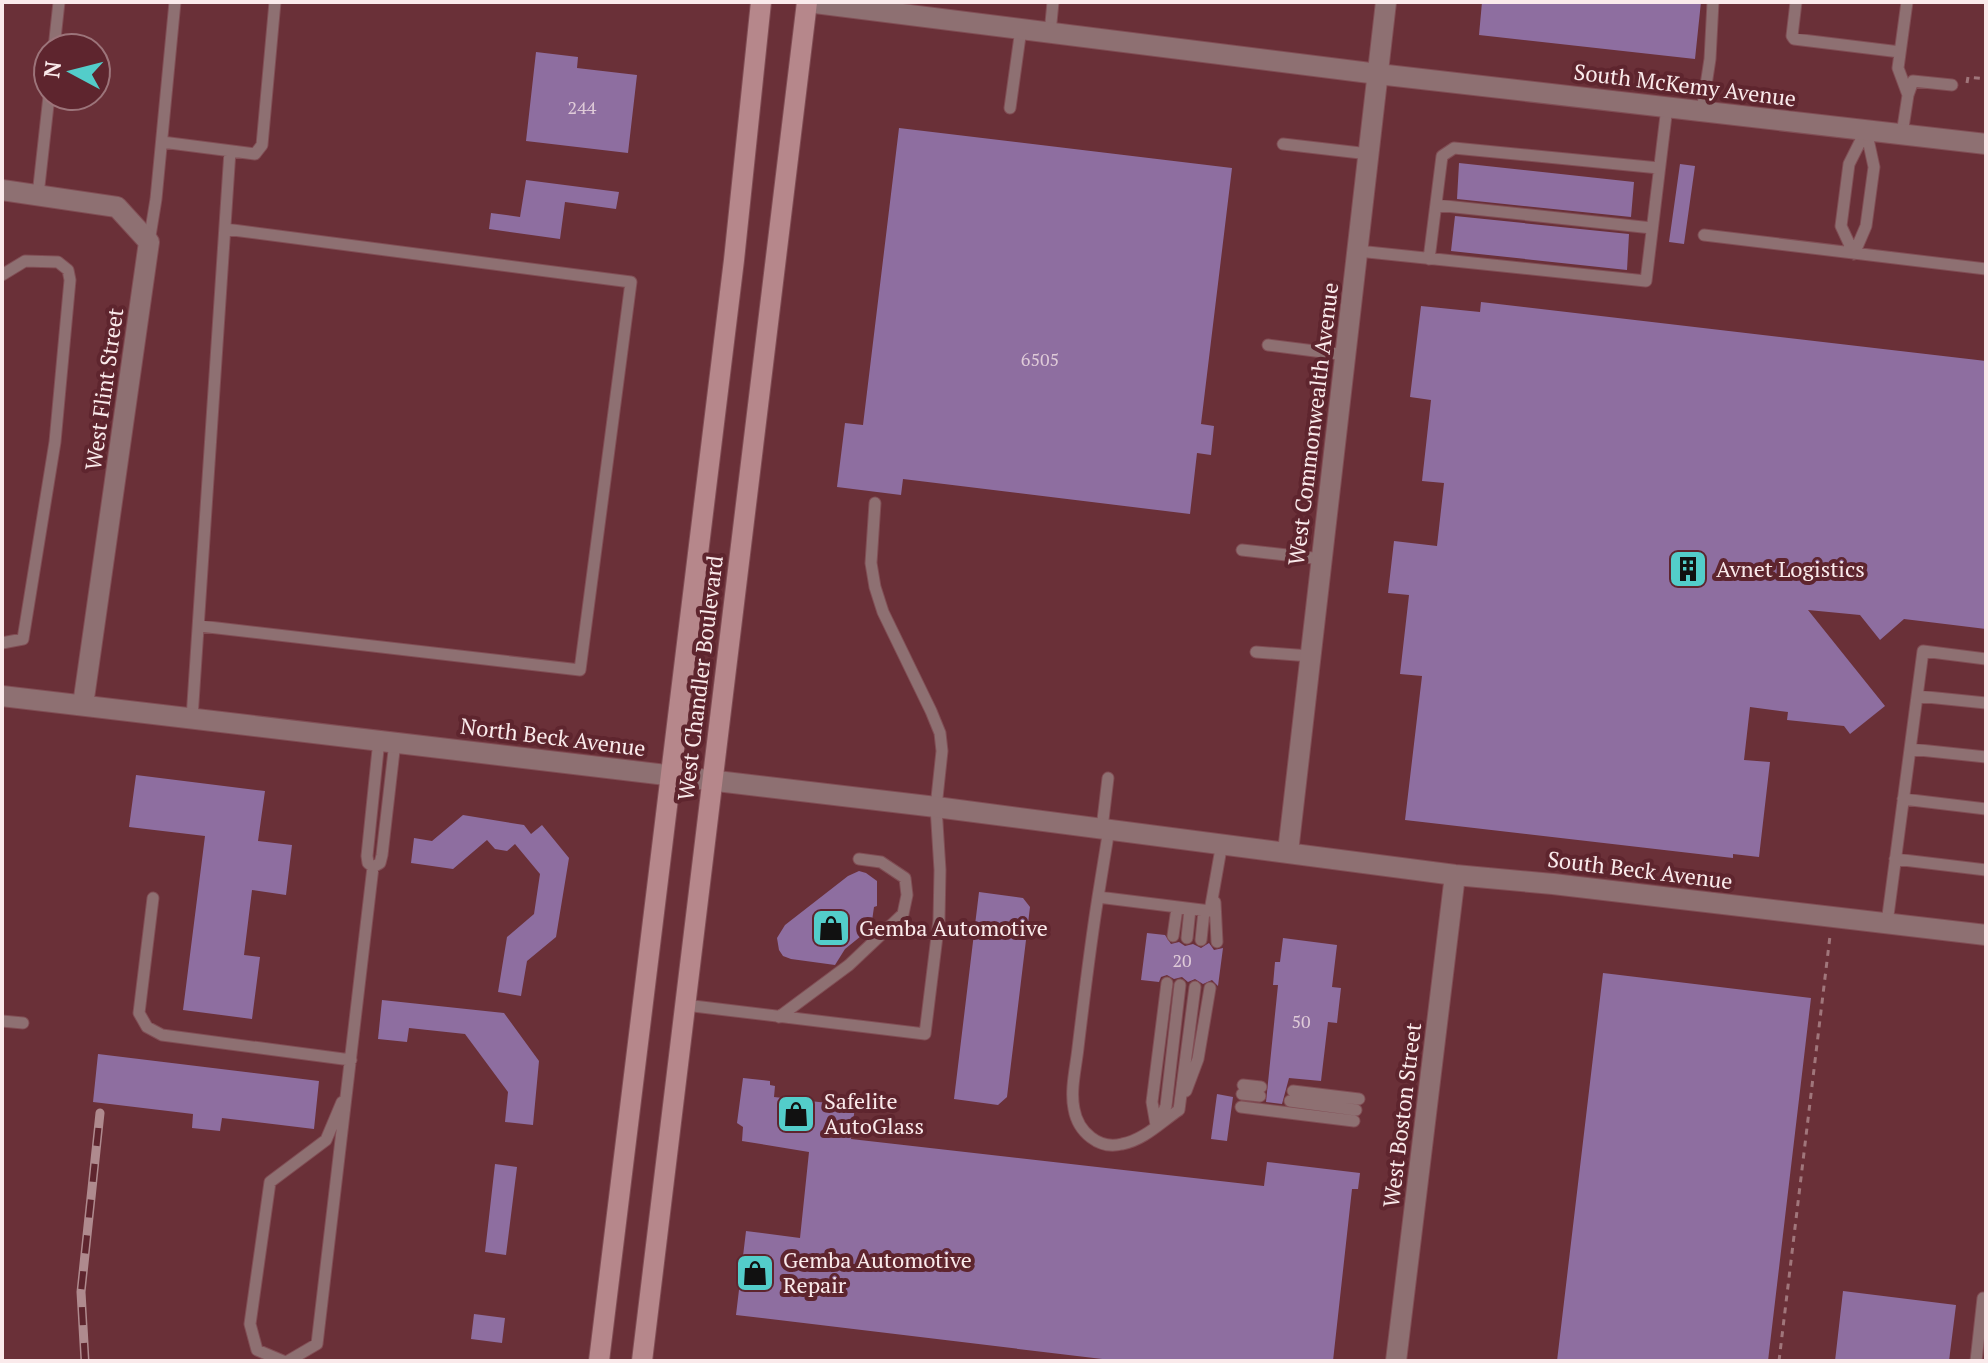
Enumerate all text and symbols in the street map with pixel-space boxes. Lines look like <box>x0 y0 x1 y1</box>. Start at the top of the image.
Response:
north arrow <box>32 32 112 112</box>
street label: South McKemy Avenue <box>1572 56 1798 113</box>
text: N <box>36 59 67 80</box>
house number: 244 <box>568 95 597 119</box>
street label: West Commonwealth Avenue <box>1281 281 1344 567</box>
street label: West Flint Street <box>78 306 129 472</box>
house number: 6505 <box>1021 347 1059 371</box>
building icon: Avnet Logistics <box>1667 548 1709 590</box>
street label: West Chandler Boulevard <box>670 554 729 802</box>
place label: Avnet Logistics <box>1716 554 1865 583</box>
street label: North Beck Avenue <box>459 711 647 762</box>
street label: South Beck Avenue <box>1546 844 1734 895</box>
shop icon: Gemba Automotive <box>810 907 852 949</box>
place label: Gemba Automotive <box>859 913 1048 942</box>
house number: 20 <box>1172 948 1192 972</box>
house number: 50 <box>1291 1009 1311 1033</box>
street label: West Boston Street <box>1376 1021 1427 1209</box>
place label: Safelite AutoGlass <box>824 1086 924 1140</box>
shop icon: Safelite AutoGlass <box>775 1093 817 1135</box>
place label: Gemba Automotive Repair <box>783 1245 972 1299</box>
shop icon: Gemba Automotive Repair <box>734 1252 776 1294</box>

